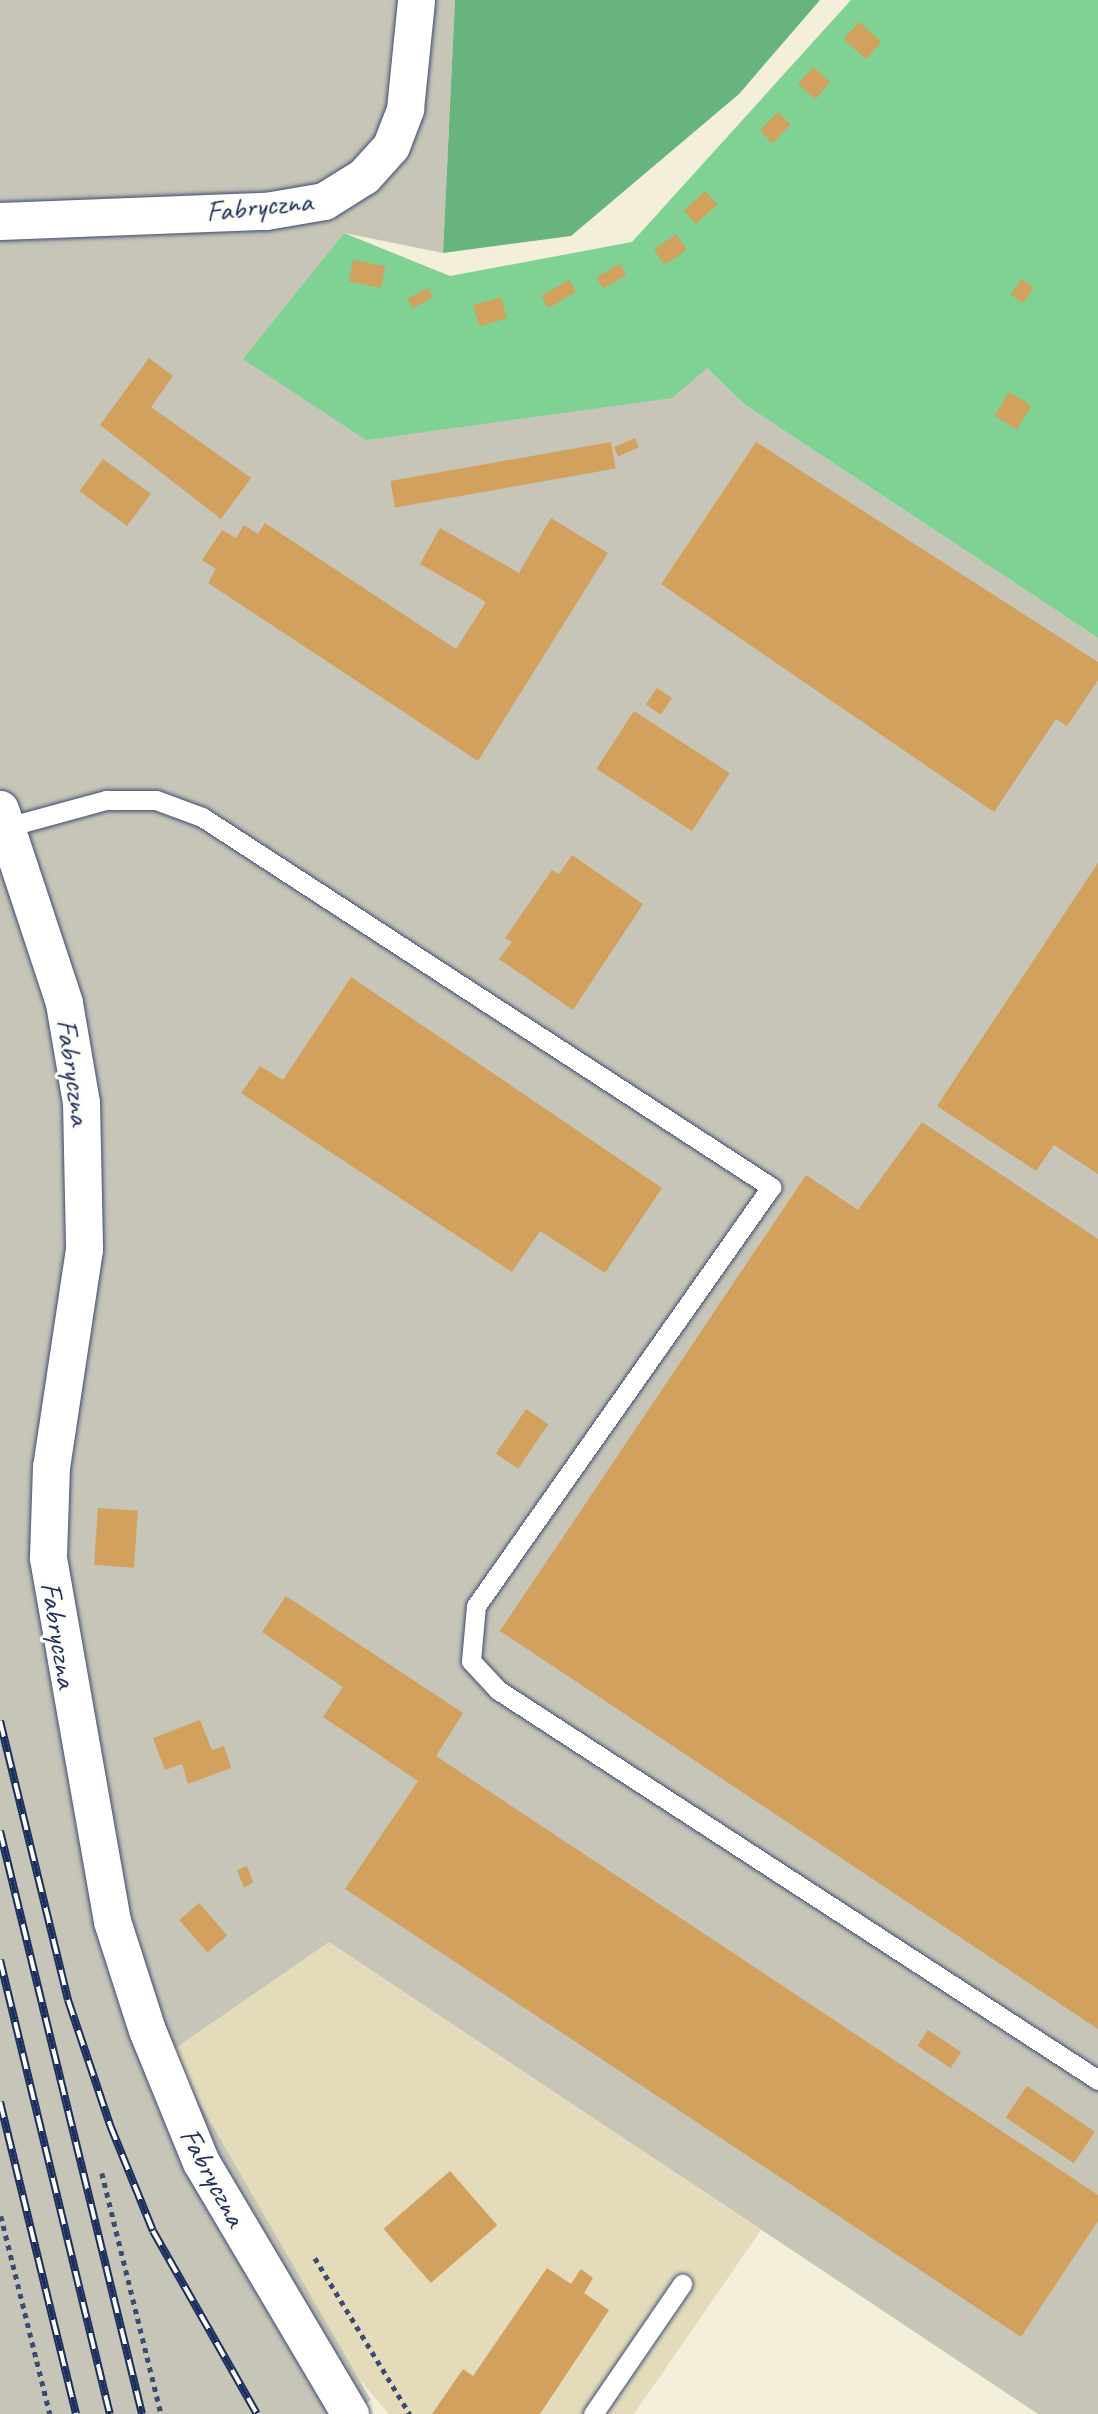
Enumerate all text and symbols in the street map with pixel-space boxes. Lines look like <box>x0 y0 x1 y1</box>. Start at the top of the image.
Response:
street label: Fabryczna <box>204 183 314 229</box>
street label: Fabryczna <box>49 1017 99 1127</box>
street label: Fabryczna <box>33 1580 85 1690</box>
street label: Fabryczna <box>172 2121 254 2233</box>

